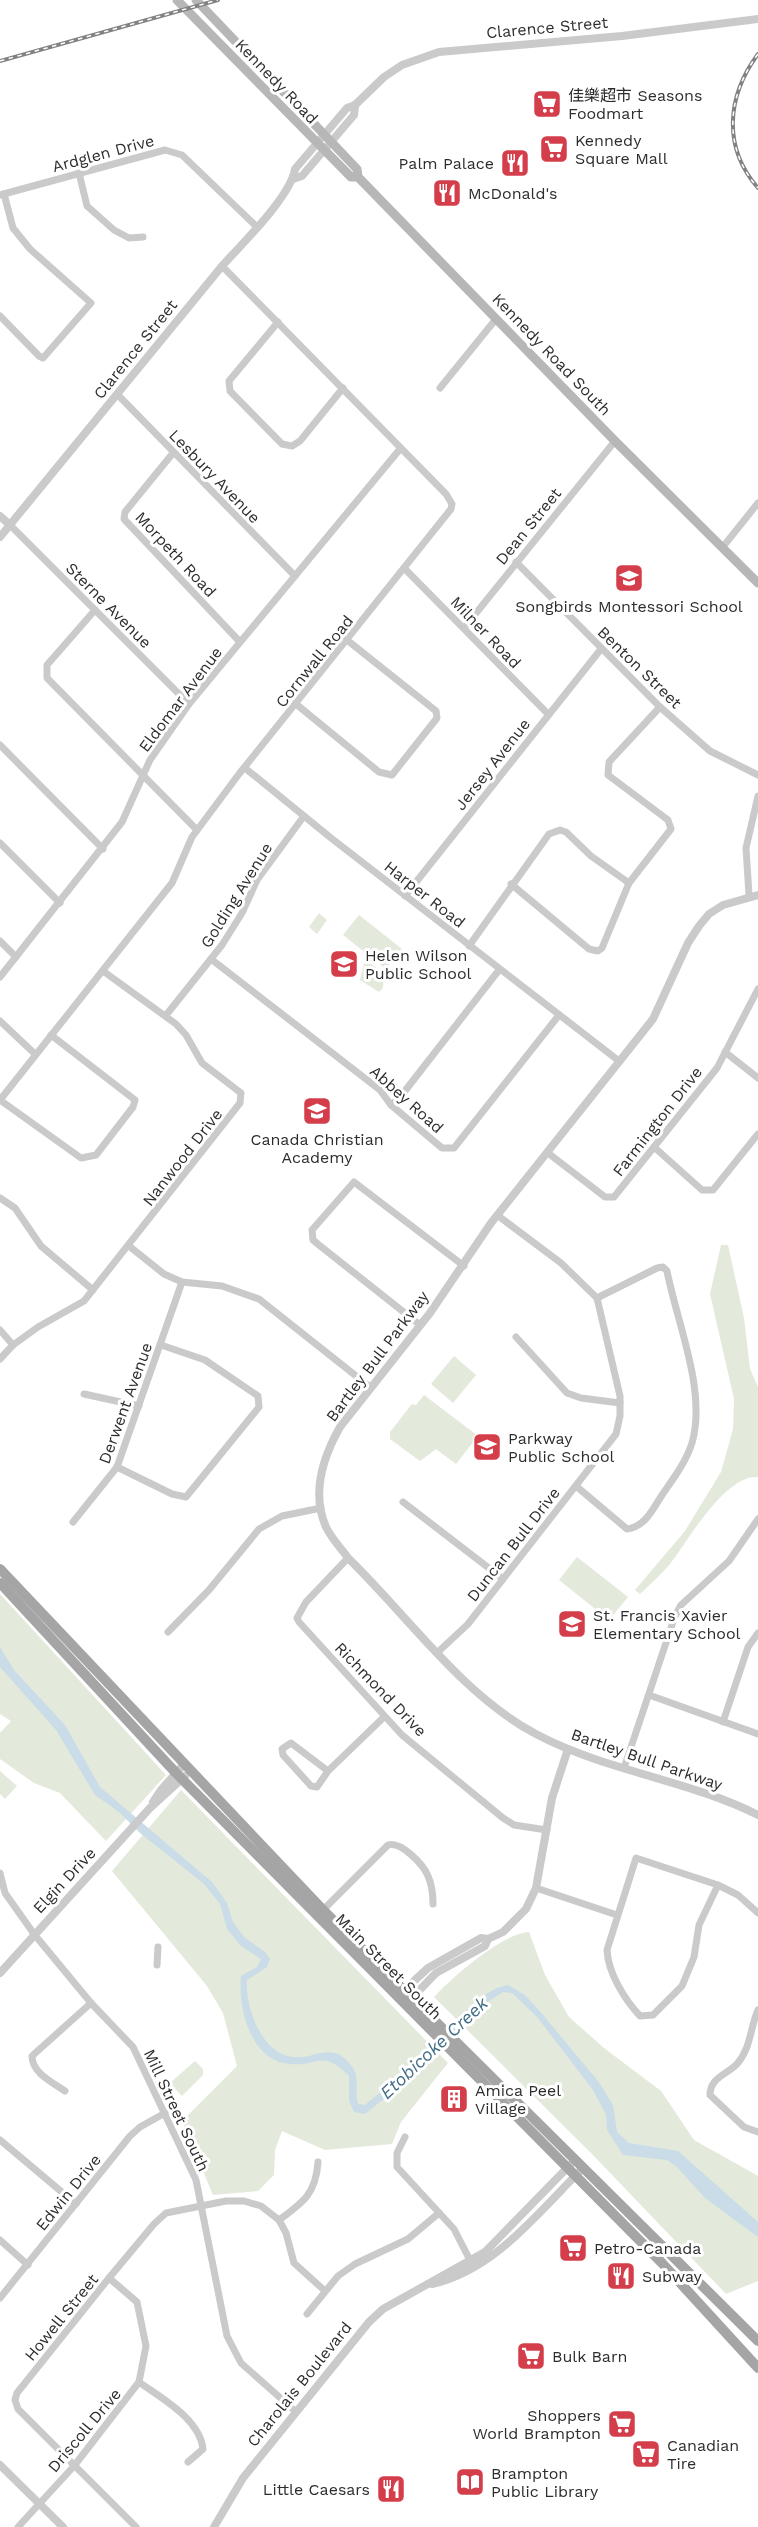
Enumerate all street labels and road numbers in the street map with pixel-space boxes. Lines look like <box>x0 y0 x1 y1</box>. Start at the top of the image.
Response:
street label: Clarence Street <box>485 13 609 42</box>
street label: Kennedy Road <box>231 35 322 128</box>
street label: Ardglen Drive <box>50 131 156 176</box>
street label: Kennedy Road South <box>488 289 615 419</box>
street label: Clarence Street <box>90 296 181 403</box>
street label: Lesbury Avenue <box>165 426 264 527</box>
street label: Dean Street <box>492 484 565 569</box>
street label: Morpeth Road <box>131 508 220 601</box>
street label: Sterne Avenue <box>62 559 155 652</box>
street label: Milner Road <box>447 592 525 672</box>
street label: Cornwall Road <box>271 611 357 711</box>
street label: Benton Street <box>594 623 686 712</box>
street label: Eldomar Avenue <box>135 643 226 756</box>
street label: Jersey Avenue <box>451 715 534 814</box>
street label: Golding Avenue <box>197 839 276 951</box>
street label: Harper Road <box>381 857 469 932</box>
street label: Abbey Road <box>366 1062 447 1137</box>
street label: Farmington Drive <box>609 1063 706 1180</box>
street label: Nanwood Drive <box>139 1105 226 1210</box>
street label: Bartley Bull Parkway <box>322 1287 433 1425</box>
street label: Derwent Avenue <box>95 1340 156 1466</box>
street label: Duncan Bull Drive <box>463 1483 564 1605</box>
street label: Richmond Drive <box>331 1638 430 1740</box>
street label: Bartley Bull Parkway <box>569 1725 726 1795</box>
street label: Elgin Drive <box>29 1843 100 1917</box>
street label: Main Street South <box>332 1909 446 2023</box>
street label: Mill Street South <box>140 2046 213 2174</box>
street label: Edwin Drive <box>32 2150 105 2234</box>
street label: Howell Street <box>21 2270 102 2365</box>
street label: Charolais Boulevard <box>243 2318 356 2451</box>
street label: Driscoll Drive <box>44 2384 125 2476</box>

